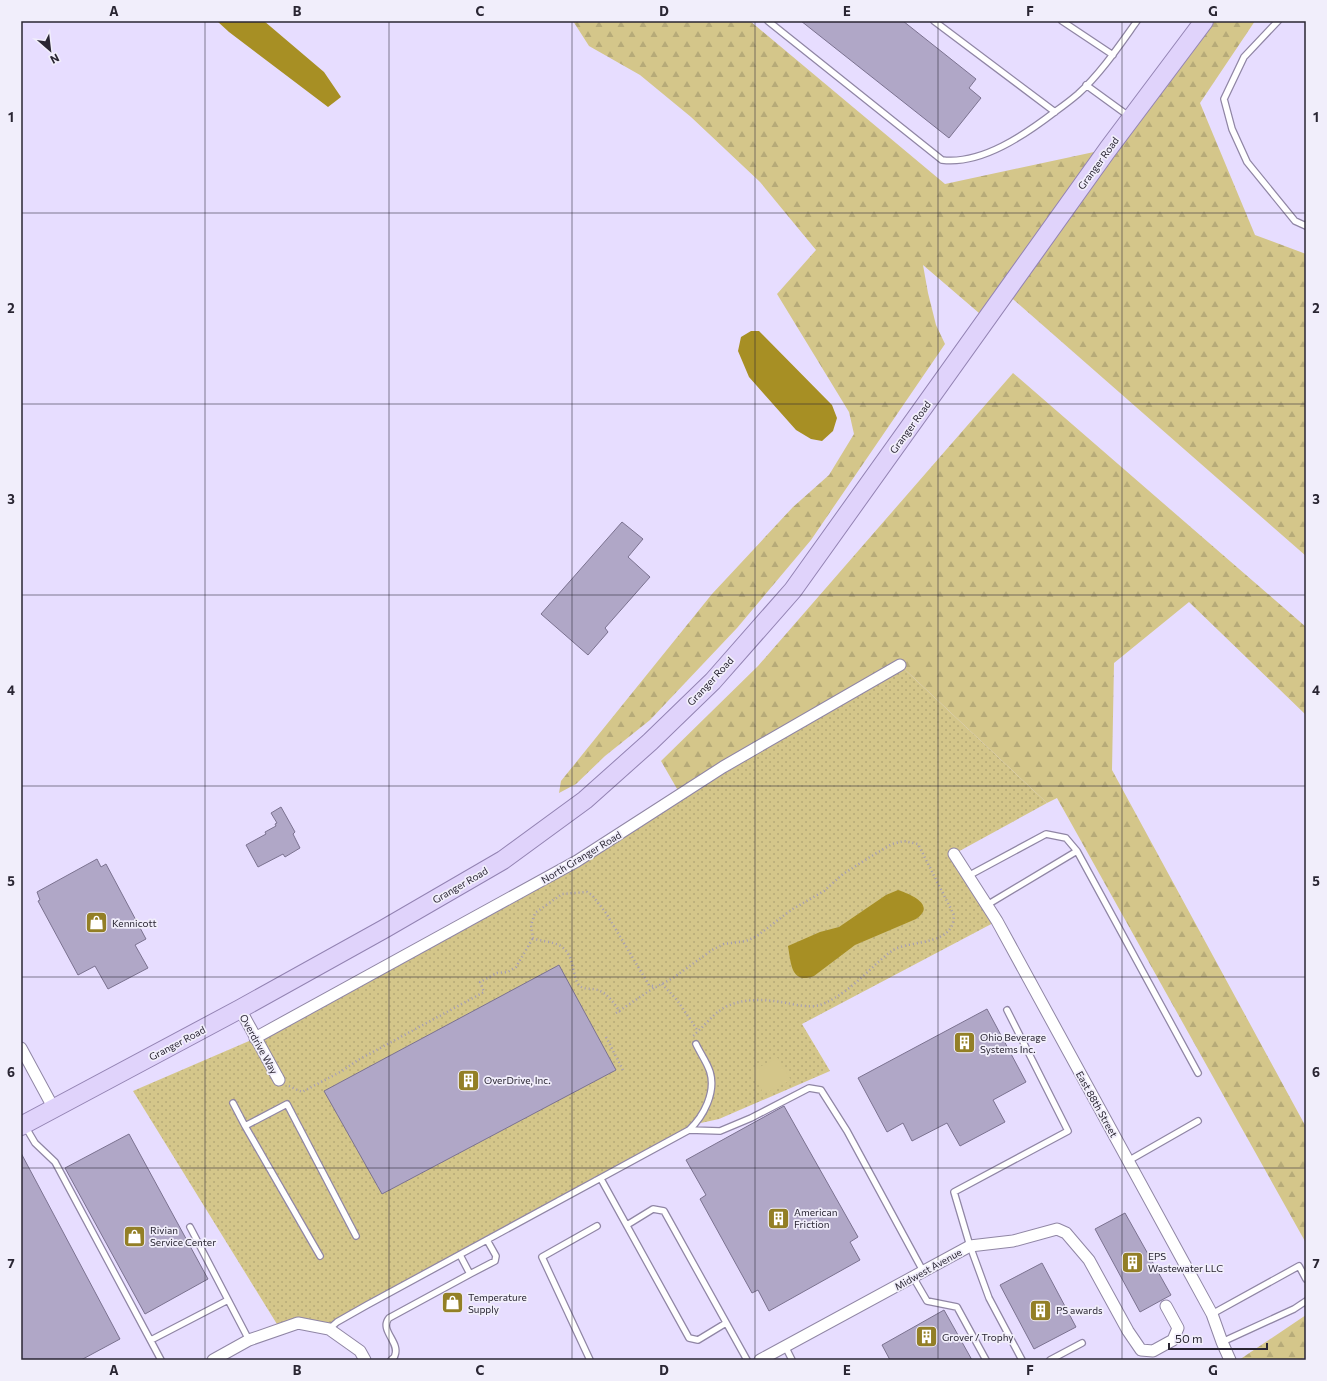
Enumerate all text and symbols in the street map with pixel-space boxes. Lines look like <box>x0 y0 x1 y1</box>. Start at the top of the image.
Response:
text: A <box>109 3 119 19</box>
text: B <box>293 3 302 19</box>
text: C <box>476 3 485 19</box>
text: D <box>659 3 669 19</box>
text: E <box>843 3 851 19</box>
text: F <box>1026 3 1034 19</box>
text: G <box>1208 3 1218 19</box>
north arrow <box>30 30 70 70</box>
text: N <box>48 52 62 67</box>
text: 1 <box>8 109 14 125</box>
text: 1 <box>1313 109 1319 125</box>
street label: Granger Road <box>1075 134 1121 192</box>
text: 2 <box>7 300 15 316</box>
text: 2 <box>1312 300 1320 316</box>
street label: Granger Road <box>887 398 933 456</box>
text: 3 <box>7 491 15 507</box>
text: 3 <box>1312 491 1320 507</box>
street label: Granger Road <box>684 654 736 708</box>
text: 4 <box>7 682 15 698</box>
text: 4 <box>1312 682 1320 698</box>
street label: North Granger Road <box>539 828 623 886</box>
street label: Granger Road <box>430 864 490 906</box>
text: 5 <box>7 873 15 889</box>
text: 5 <box>1312 873 1320 889</box>
shop icon: Kennicott <box>83 910 109 936</box>
place label: Kennicott <box>112 917 157 929</box>
street label: Overdrive Way <box>238 1012 280 1076</box>
street label: Granger Road <box>147 1023 207 1063</box>
building icon: Ohio Beverage Systems Inc. <box>951 1030 977 1056</box>
place label: Ohio Beverage Systems Inc. <box>980 1031 1046 1055</box>
text: 6 <box>7 1064 15 1080</box>
text: 6 <box>1312 1064 1320 1080</box>
building icon: OverDrive, Inc. <box>456 1067 482 1093</box>
street label: East 88th Street <box>1074 1069 1120 1139</box>
place label: OverDrive, Inc. <box>484 1074 551 1086</box>
building icon: American Friction <box>766 1205 792 1231</box>
place label: American Friction <box>794 1206 837 1230</box>
shop icon: Rivian Service Center <box>122 1223 148 1249</box>
place label: Rivian Service Center <box>150 1224 216 1248</box>
street label: Midwest Avenue <box>892 1246 964 1292</box>
building icon: EPS Wastewater LLC <box>1120 1249 1146 1275</box>
place label: EPS Wastewater LLC <box>1148 1250 1223 1274</box>
text: 7 <box>7 1255 15 1271</box>
text: 7 <box>1312 1255 1320 1271</box>
shop icon: Temperature Supply <box>440 1290 466 1316</box>
place label: Temperature Supply <box>468 1291 527 1315</box>
building icon: PS awards <box>1028 1297 1054 1323</box>
place label: PS awards <box>1056 1304 1103 1316</box>
building icon: Grover / Trophy <box>914 1324 940 1350</box>
scale bar <box>1169 1325 1267 1351</box>
place label: Grover / Trophy <box>942 1331 1014 1343</box>
text: 50 m <box>1175 1331 1203 1345</box>
text: A <box>109 1362 119 1378</box>
text: B <box>293 1362 302 1378</box>
text: C <box>476 1362 485 1378</box>
text: D <box>659 1362 669 1378</box>
text: E <box>843 1362 851 1378</box>
text: F <box>1026 1362 1034 1378</box>
text: G <box>1208 1362 1218 1378</box>

